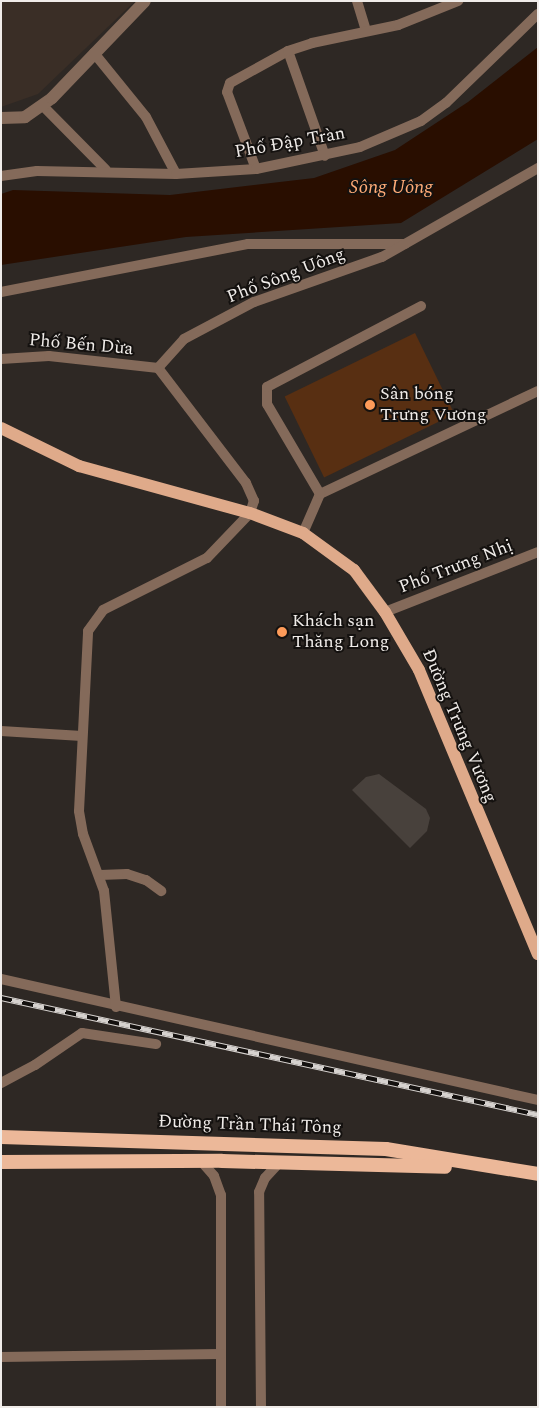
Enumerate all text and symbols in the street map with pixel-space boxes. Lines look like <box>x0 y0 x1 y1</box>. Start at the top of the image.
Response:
street label: Phố Đập Tràn <box>233 123 347 163</box>
water label: Sông Uông <box>349 177 433 199</box>
street label: Phố Sông Uông <box>224 244 348 308</box>
street label: Phố Bến Dừa <box>28 330 134 360</box>
place label: Sân bóng Trưng Vương <box>380 384 487 426</box>
marker: Sân bóng Trưng Vương <box>364 399 376 411</box>
street label: Phố Trưng Nhị <box>396 535 516 599</box>
place label: Khách sạn Thăng Long <box>292 611 389 654</box>
marker: Khách sạn Thăng Long <box>276 626 288 638</box>
street label: Đường Trưng Vương <box>417 646 501 806</box>
street label: Đường Trần Thái Tông <box>158 1111 342 1139</box>

